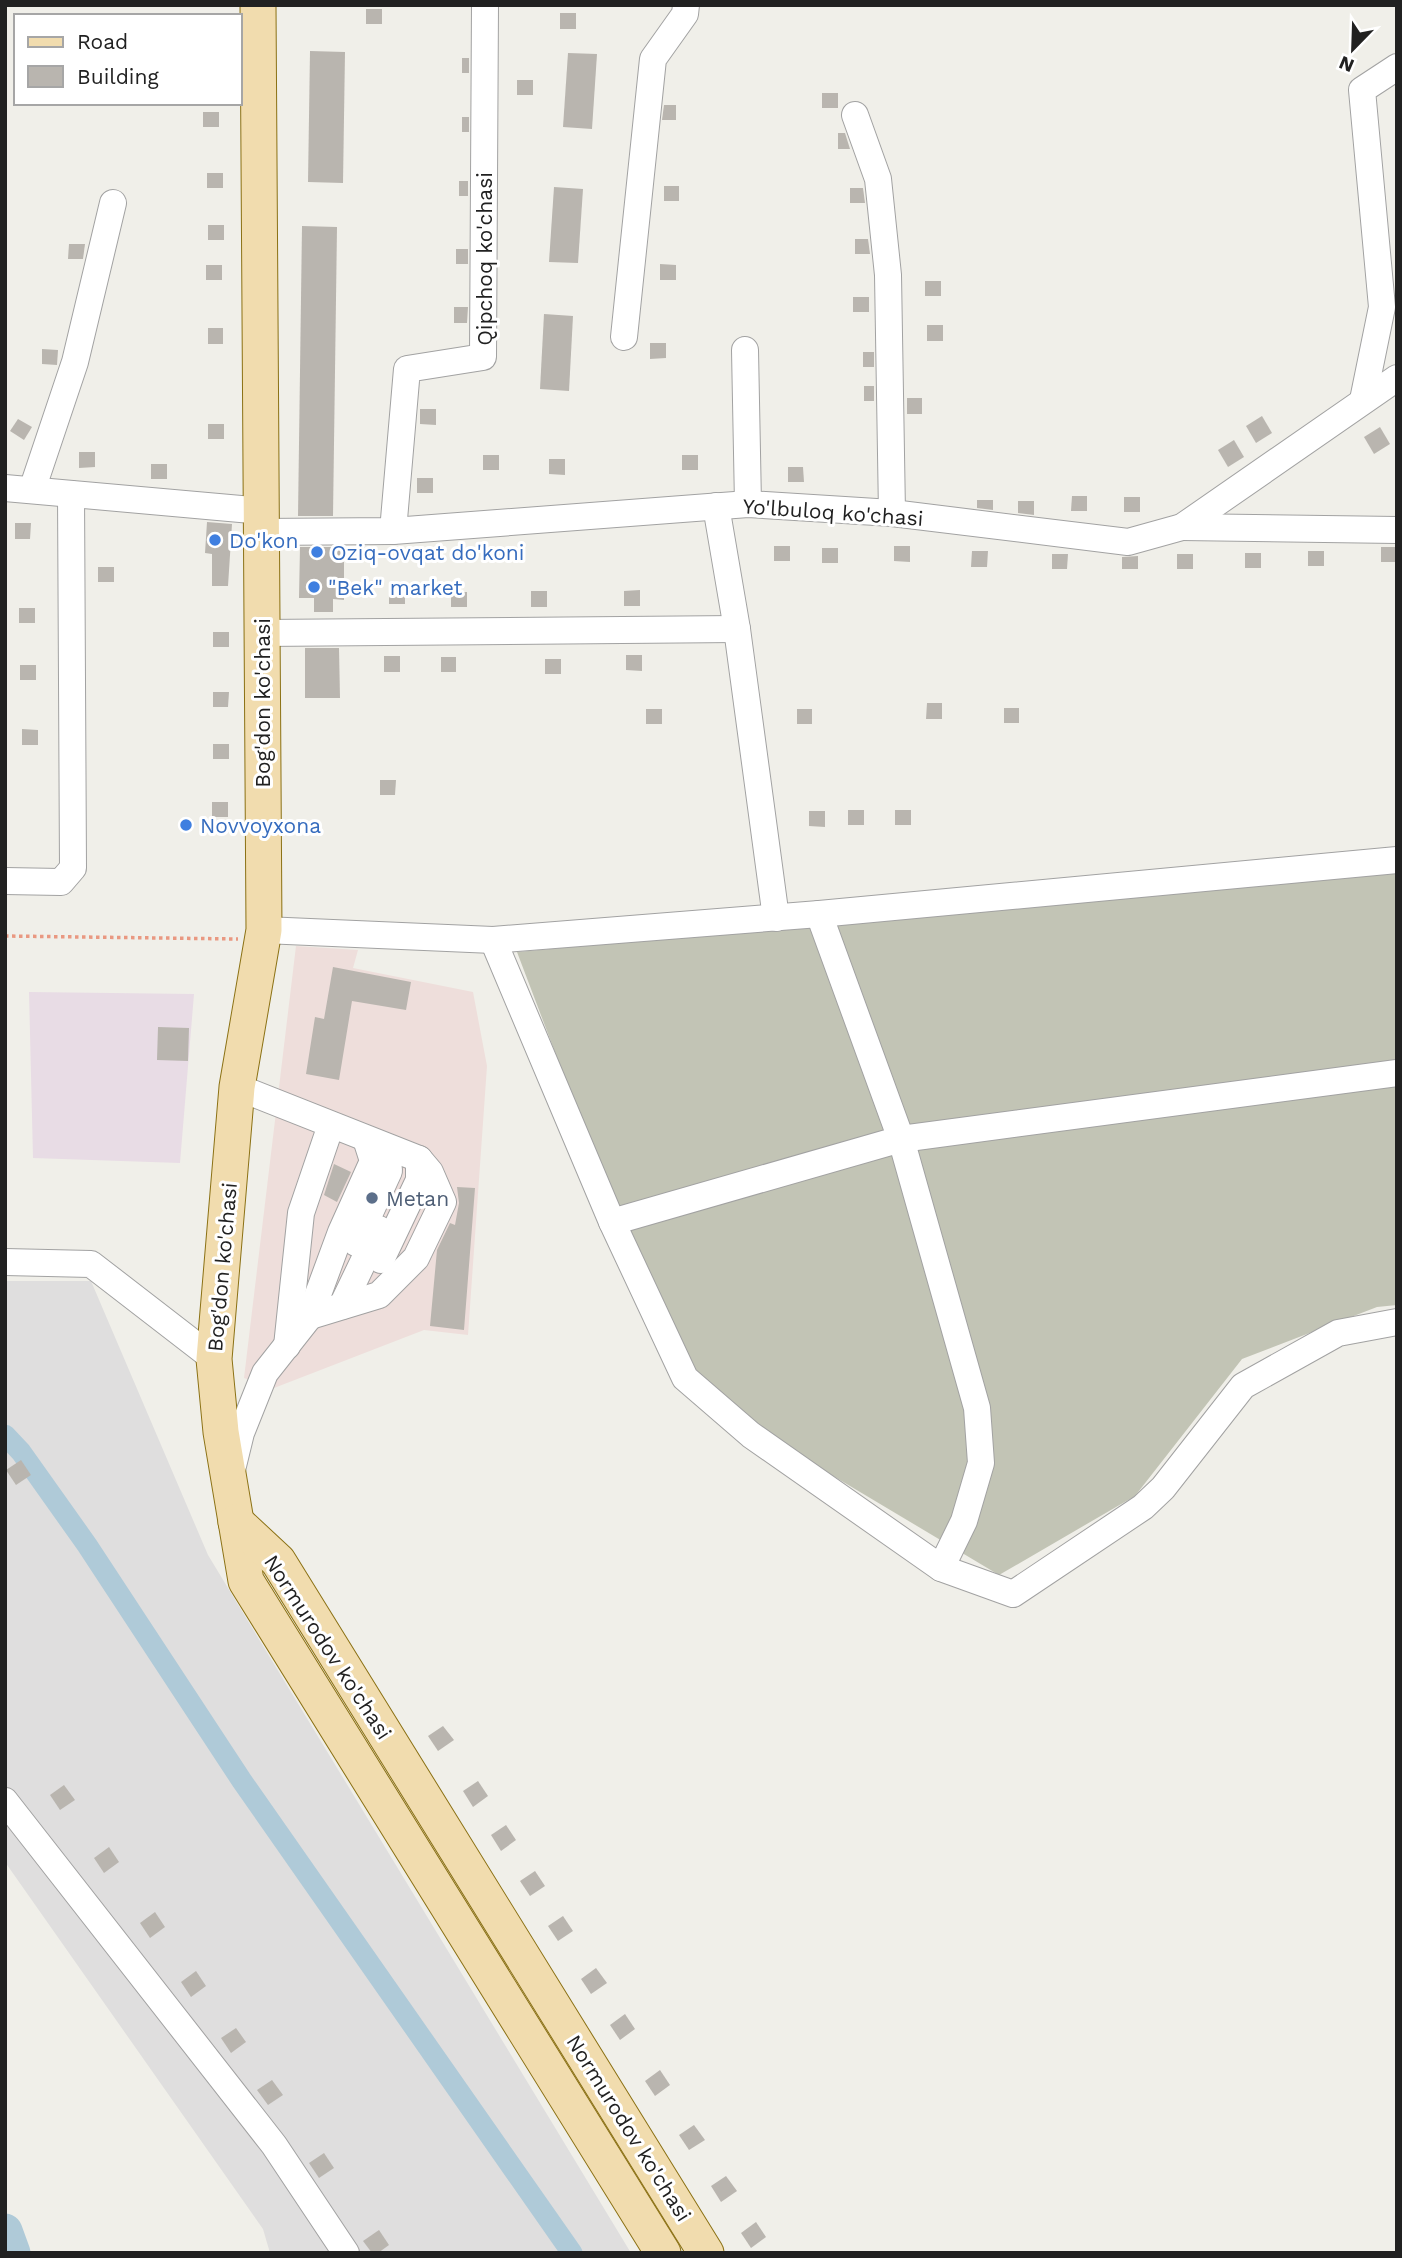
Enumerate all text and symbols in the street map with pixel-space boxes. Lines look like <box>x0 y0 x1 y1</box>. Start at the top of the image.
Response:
legend <box>14 14 242 105</box>
north arrow <box>1318 14 1388 84</box>
text: Road <box>77 29 128 54</box>
text: N <box>1336 51 1358 78</box>
text: Building <box>77 64 159 89</box>
street label: Qipchoq ko'chasi <box>472 172 497 346</box>
street label: Yo'lbuloq ko'chasi <box>742 493 924 531</box>
place label: Do'kon <box>229 528 298 553</box>
marker: Do'kon <box>207 532 223 548</box>
place label: Oziq-ovqat do'koni <box>331 540 524 565</box>
marker: Oziq-ovqat do'koni <box>309 544 325 560</box>
place label: "Bek" market <box>328 575 463 600</box>
marker: "Bek" market <box>306 579 322 595</box>
street label: Bog'don ko'chasi <box>250 618 275 788</box>
place label: Novvoyxona <box>200 813 321 838</box>
marker: Novvoyxona <box>178 817 194 833</box>
street label: Bog'don ko'chasi <box>202 1181 242 1353</box>
place label: Metan <box>386 1186 449 1211</box>
marker: Metan <box>364 1190 380 1206</box>
street label: Normurodov ko'chasi <box>259 1550 397 1744</box>
street label: Normurodov ko'chasi <box>561 2030 697 2226</box>

